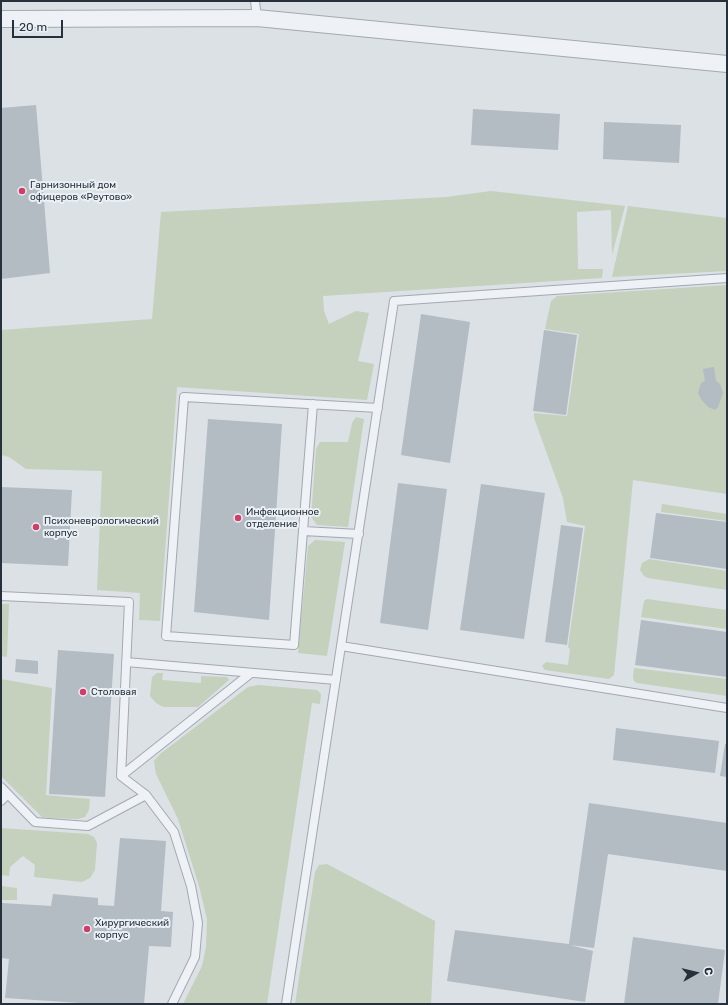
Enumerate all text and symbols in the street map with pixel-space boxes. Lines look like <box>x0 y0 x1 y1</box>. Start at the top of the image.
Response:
scale bar <box>14 12 65 38</box>
text: 20 m <box>19 20 47 34</box>
place label: Гарнизонный дом офицеров «Реутово» <box>30 179 132 202</box>
marker: Гарнизонный дом офицеров «Реутово» <box>17 186 27 196</box>
place label: Инфекционное отделение <box>246 506 319 530</box>
marker: Инфекционное отделение <box>233 513 243 523</box>
place label: Психоневрологический корпус <box>44 515 159 538</box>
marker: Психоневрологический корпус <box>31 522 41 532</box>
place label: Столовая <box>91 686 137 698</box>
marker: Столовая <box>78 687 88 697</box>
place label: Хирургический корпус <box>95 917 169 940</box>
marker: Хирургический корпус <box>82 924 92 934</box>
north arrow <box>676 953 716 993</box>
text: С <box>701 967 715 976</box>

